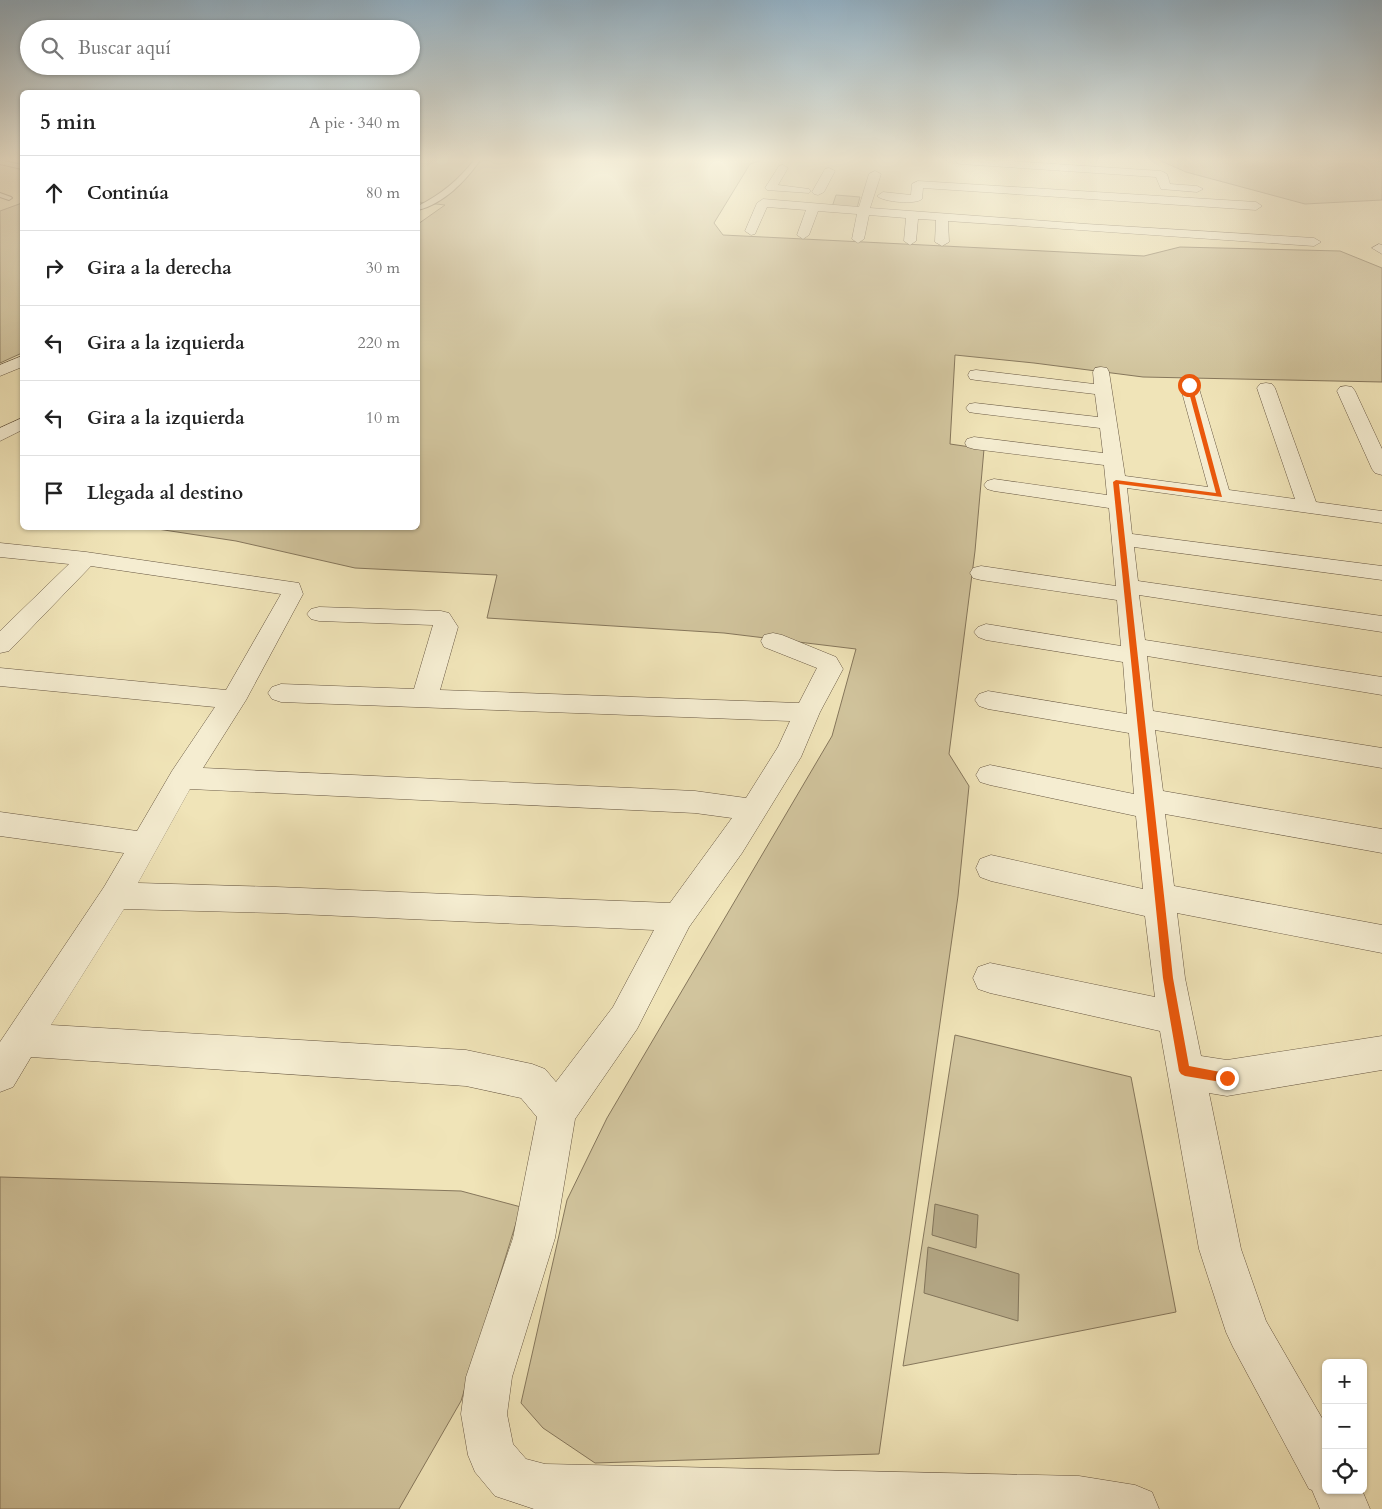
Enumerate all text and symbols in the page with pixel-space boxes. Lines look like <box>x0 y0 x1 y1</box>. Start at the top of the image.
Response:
search box <box>20 20 420 75</box>
icon: search <box>38 34 66 62</box>
text: Buscar aquí <box>78 35 171 61</box>
text: 5 min <box>40 108 96 137</box>
text: A pie · 340 m <box>309 112 400 134</box>
icon: ahead <box>40 179 68 207</box>
text: Continúa <box>87 180 169 206</box>
text: 80 m <box>366 182 400 204</box>
icon: right <box>40 254 68 282</box>
text: Gira a la derecha <box>87 255 232 281</box>
text: 30 m <box>366 257 400 279</box>
icon: left <box>40 329 68 357</box>
text: Gira a la izquierda <box>87 330 245 356</box>
text: 220 m <box>358 332 400 354</box>
route start <box>1178 374 1201 397</box>
icon: left <box>40 404 68 432</box>
text: Gira a la izquierda <box>87 405 245 431</box>
text: 10 m <box>366 407 400 429</box>
icon: arrive <box>40 479 68 507</box>
text: Llegada al destino <box>87 480 243 506</box>
route end <box>1216 1067 1239 1090</box>
map controls <box>1322 1359 1367 1494</box>
button: + <box>1322 1359 1367 1404</box>
button: − <box>1322 1404 1367 1449</box>
button: locate <box>1322 1449 1367 1494</box>

